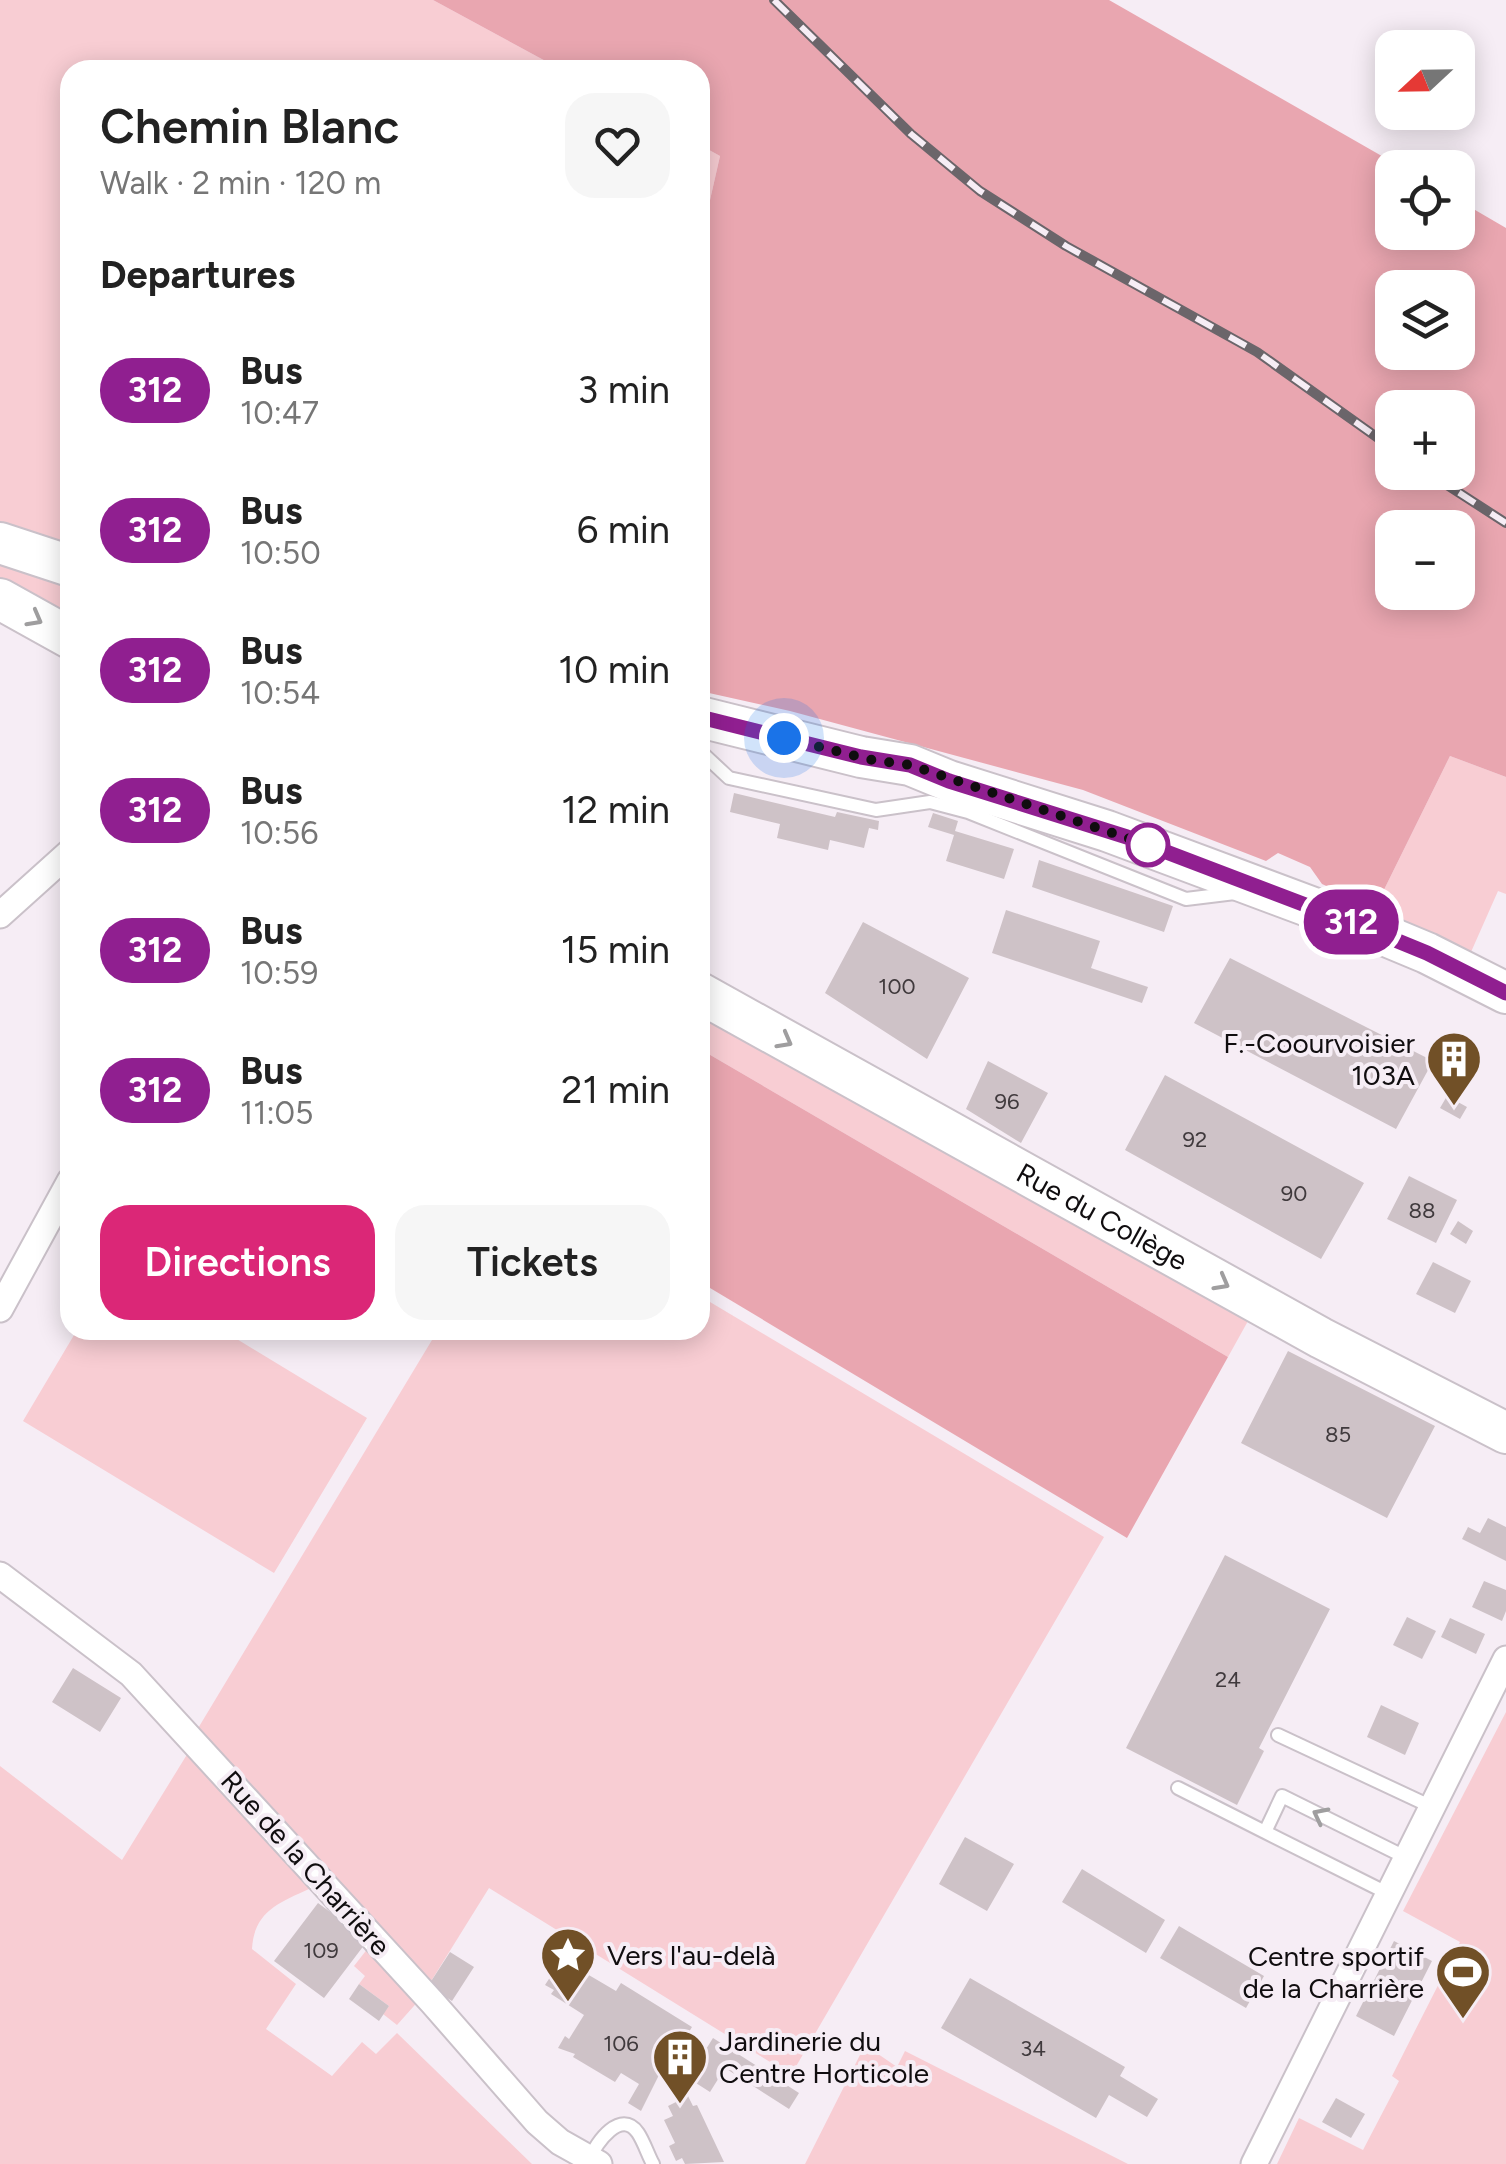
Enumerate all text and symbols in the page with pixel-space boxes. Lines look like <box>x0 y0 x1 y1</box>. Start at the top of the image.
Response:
north arrow <box>1375 30 1475 130</box>
map controls <box>1375 30 1475 610</box>
button: heart <box>565 93 670 198</box>
text: Chemin Blanc <box>100 97 399 155</box>
button: locate <box>1375 150 1475 250</box>
text: Walk · 2 min · 120 m <box>100 164 381 202</box>
text: Departures <box>100 252 295 298</box>
button: layers <box>1375 270 1475 370</box>
text: Bus <box>240 348 303 394</box>
text: 3 min <box>578 367 670 413</box>
text: 312 <box>128 369 182 411</box>
button: + <box>1375 390 1475 490</box>
text: 10:47 <box>240 394 319 432</box>
text: Bus <box>240 488 303 534</box>
text: 6 min <box>577 507 670 553</box>
text: 312 <box>128 509 182 551</box>
button: − <box>1375 510 1475 610</box>
text: 10:50 <box>240 534 321 572</box>
one-way arrow <box>24 606 42 626</box>
text: Bus <box>240 628 303 674</box>
text: 10 min <box>558 647 670 693</box>
text: 312 <box>128 649 182 691</box>
text: 10:54 <box>240 674 320 712</box>
your location <box>759 713 809 763</box>
text: Bus <box>240 768 303 814</box>
text: 12 min <box>561 787 670 833</box>
text: 312 <box>128 789 182 831</box>
text: 10:56 <box>240 814 318 852</box>
unlabelled marker <box>1127 824 1169 866</box>
line badge: 312 <box>1294 890 1408 954</box>
text: 312 <box>1324 901 1378 943</box>
text: Bus <box>240 908 303 954</box>
text: 15 min <box>561 927 670 973</box>
text: 312 <box>128 929 182 971</box>
text: 10:59 <box>240 954 318 992</box>
house number: 100 <box>878 973 916 1000</box>
place label: F.-Coourvoisier 103A <box>1223 1026 1416 1092</box>
one-way arrow <box>774 1028 792 1048</box>
building icon: F.-Coourvoisier 103A <box>1424 1029 1484 1108</box>
text: Bus <box>240 1048 303 1094</box>
text: 21 min <box>561 1067 670 1113</box>
text: 312 <box>128 1069 182 1111</box>
house number: 96 <box>995 1088 1019 1115</box>
text: 11:05 <box>240 1094 313 1132</box>
house number: 92 <box>1183 1126 1207 1153</box>
street label: Rue du Collège <box>1011 1155 1194 1277</box>
house number: 90 <box>1281 1180 1307 1207</box>
house number: 88 <box>1408 1197 1436 1224</box>
button: Directions <box>100 1205 375 1320</box>
button: Tickets <box>395 1205 670 1320</box>
one-way arrow <box>1212 1271 1230 1291</box>
house number: 85 <box>1325 1421 1351 1448</box>
house number: 24 <box>1215 1666 1241 1693</box>
street label: Rue de la Charrière <box>214 1764 398 1962</box>
one-way arrow <box>1312 1807 1330 1827</box>
place icon: Vers l'au-delà <box>538 1925 598 2004</box>
house number: 109 <box>303 1937 339 1964</box>
place label: Vers l'au-delà <box>607 1938 775 1972</box>
place label: Centre sportif de la Charrière <box>1242 1939 1425 2005</box>
sports icon: Centre sportif de la Charrière <box>1433 1942 1493 2021</box>
place label: Jardinerie du Centre Horticole <box>719 2024 929 2090</box>
building icon: Jardinerie du Centre Horticole <box>650 2027 710 2106</box>
house number: 106 <box>603 2030 639 2057</box>
house number: 34 <box>1020 2035 1046 2062</box>

